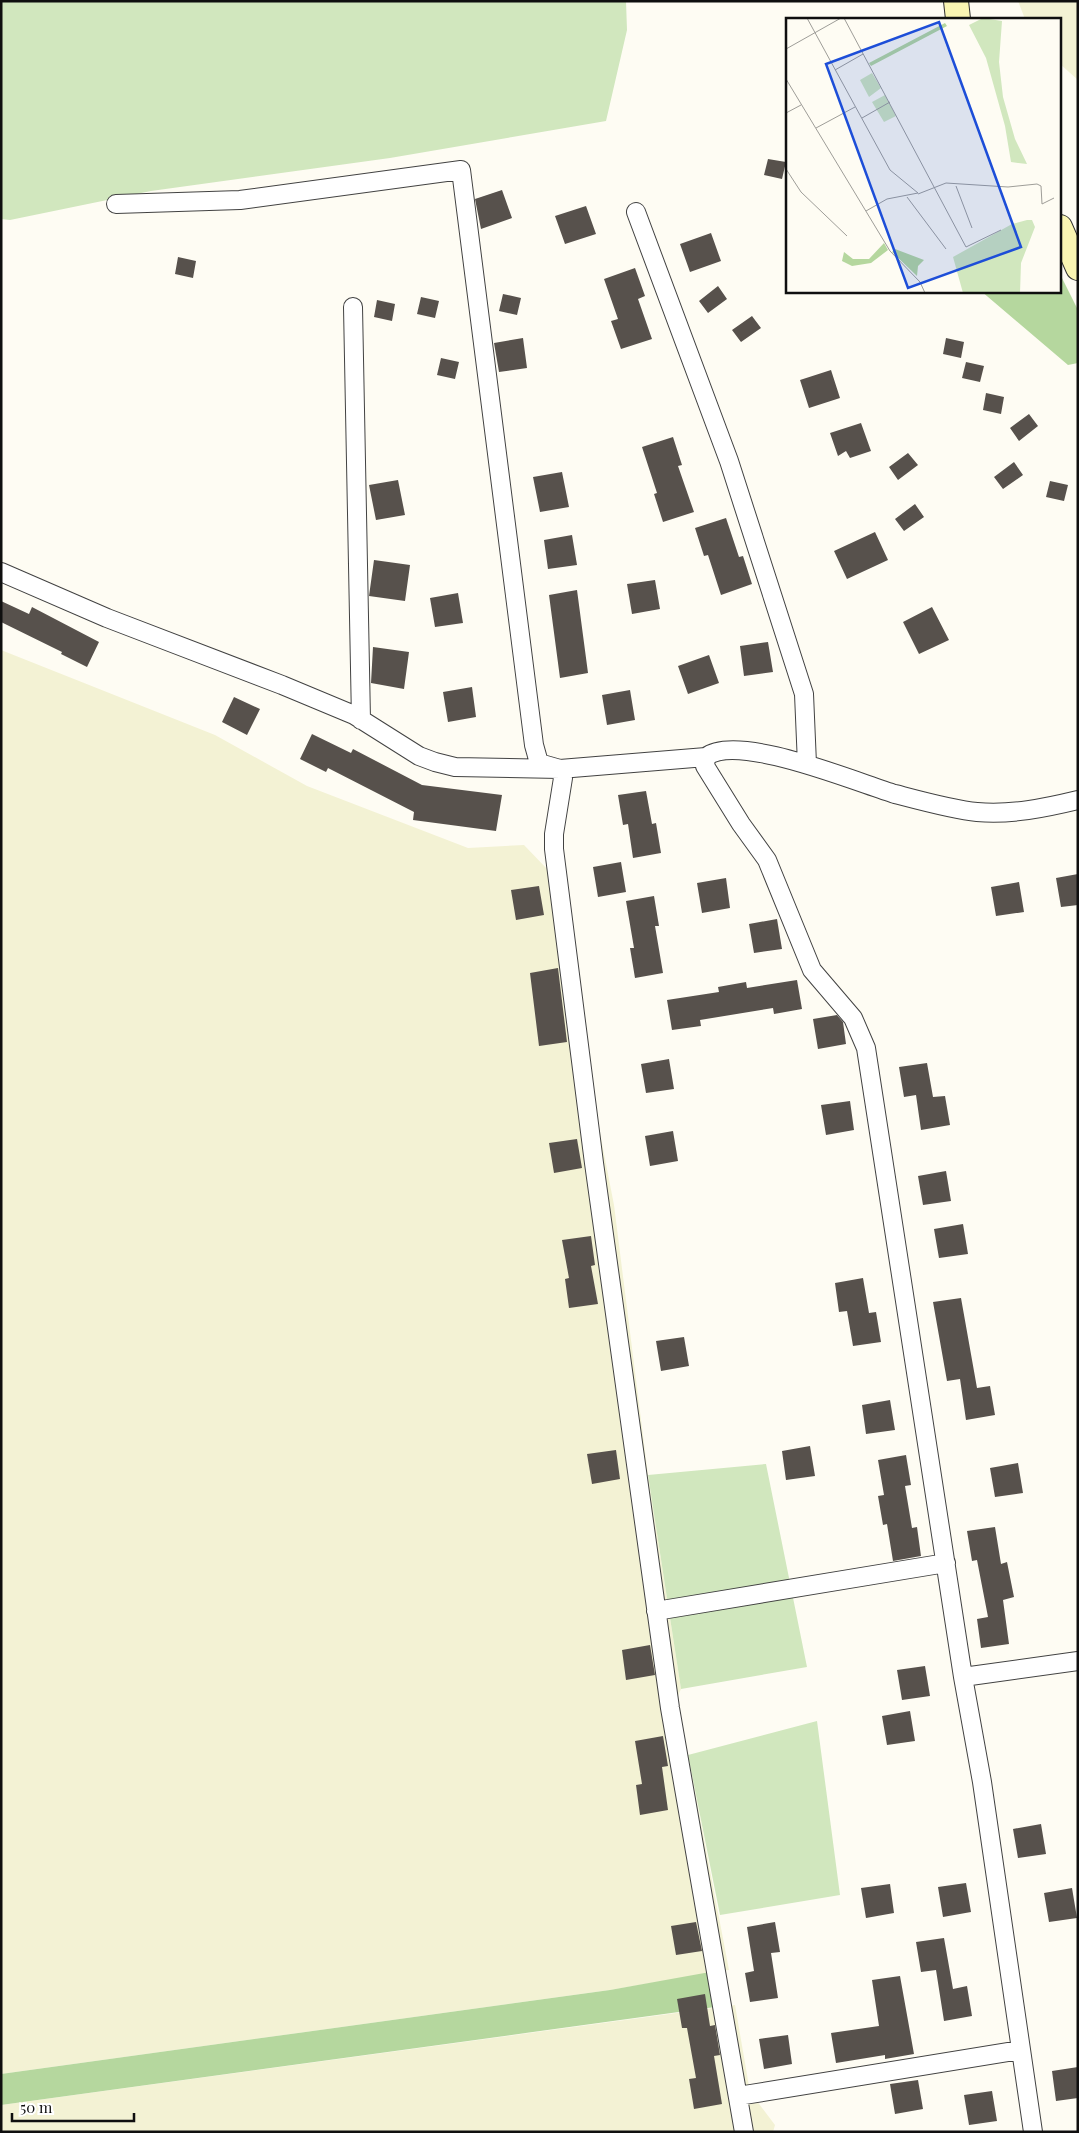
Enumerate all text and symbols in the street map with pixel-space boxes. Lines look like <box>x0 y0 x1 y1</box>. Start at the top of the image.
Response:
inset map <box>786 18 1062 292</box>
scale bar <box>12 2090 135 2122</box>
text: 50 m <box>20 2097 53 2117</box>

